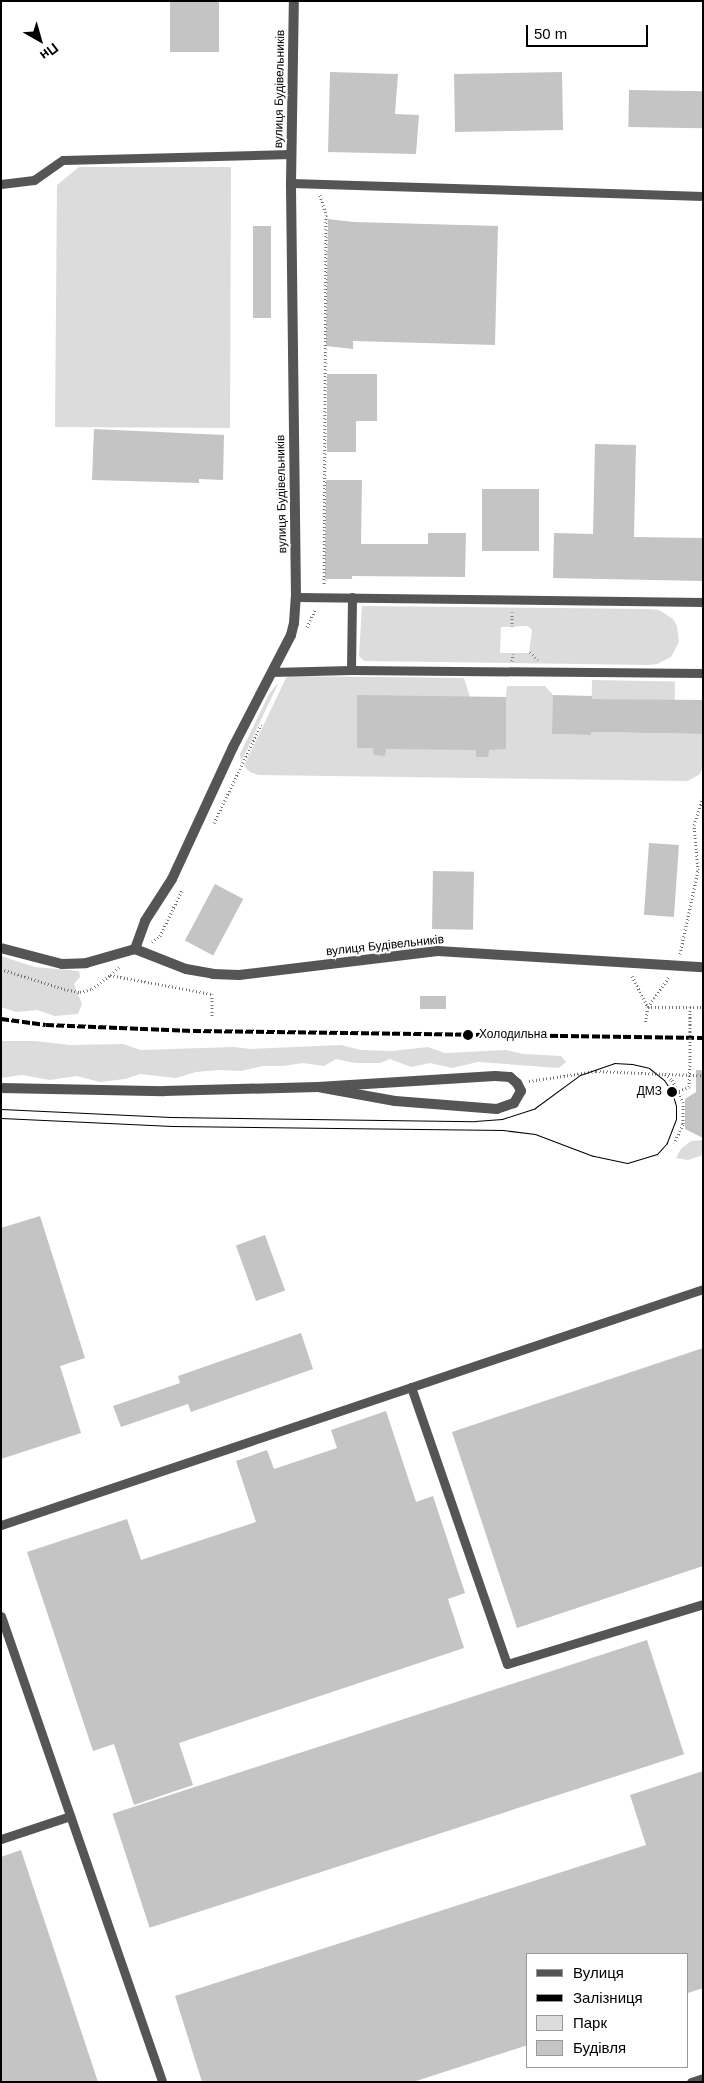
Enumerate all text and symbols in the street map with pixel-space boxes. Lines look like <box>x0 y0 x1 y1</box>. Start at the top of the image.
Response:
north arrow <box>15 15 65 65</box>
scale bar <box>529 15 652 47</box>
text: 50 m <box>534 25 567 42</box>
street label: вулиця Будівельників <box>272 30 288 148</box>
text: Пн <box>37 40 61 64</box>
street label: вулиця Будівельників <box>274 435 290 553</box>
street label: вулиця Будівельників <box>325 933 445 959</box>
marker: Холодильна <box>461 1028 475 1042</box>
place label: Холодильна <box>479 1028 547 1042</box>
place label: ДМЗ <box>637 1085 662 1099</box>
marker: ДМЗ <box>666 1086 678 1098</box>
legend <box>526 1953 689 2068</box>
text: Вулиця <box>573 1964 624 1981</box>
text: Залізниця <box>573 1989 643 2006</box>
text: Парк <box>573 2014 607 2031</box>
text: Будівля <box>573 2039 626 2056</box>

